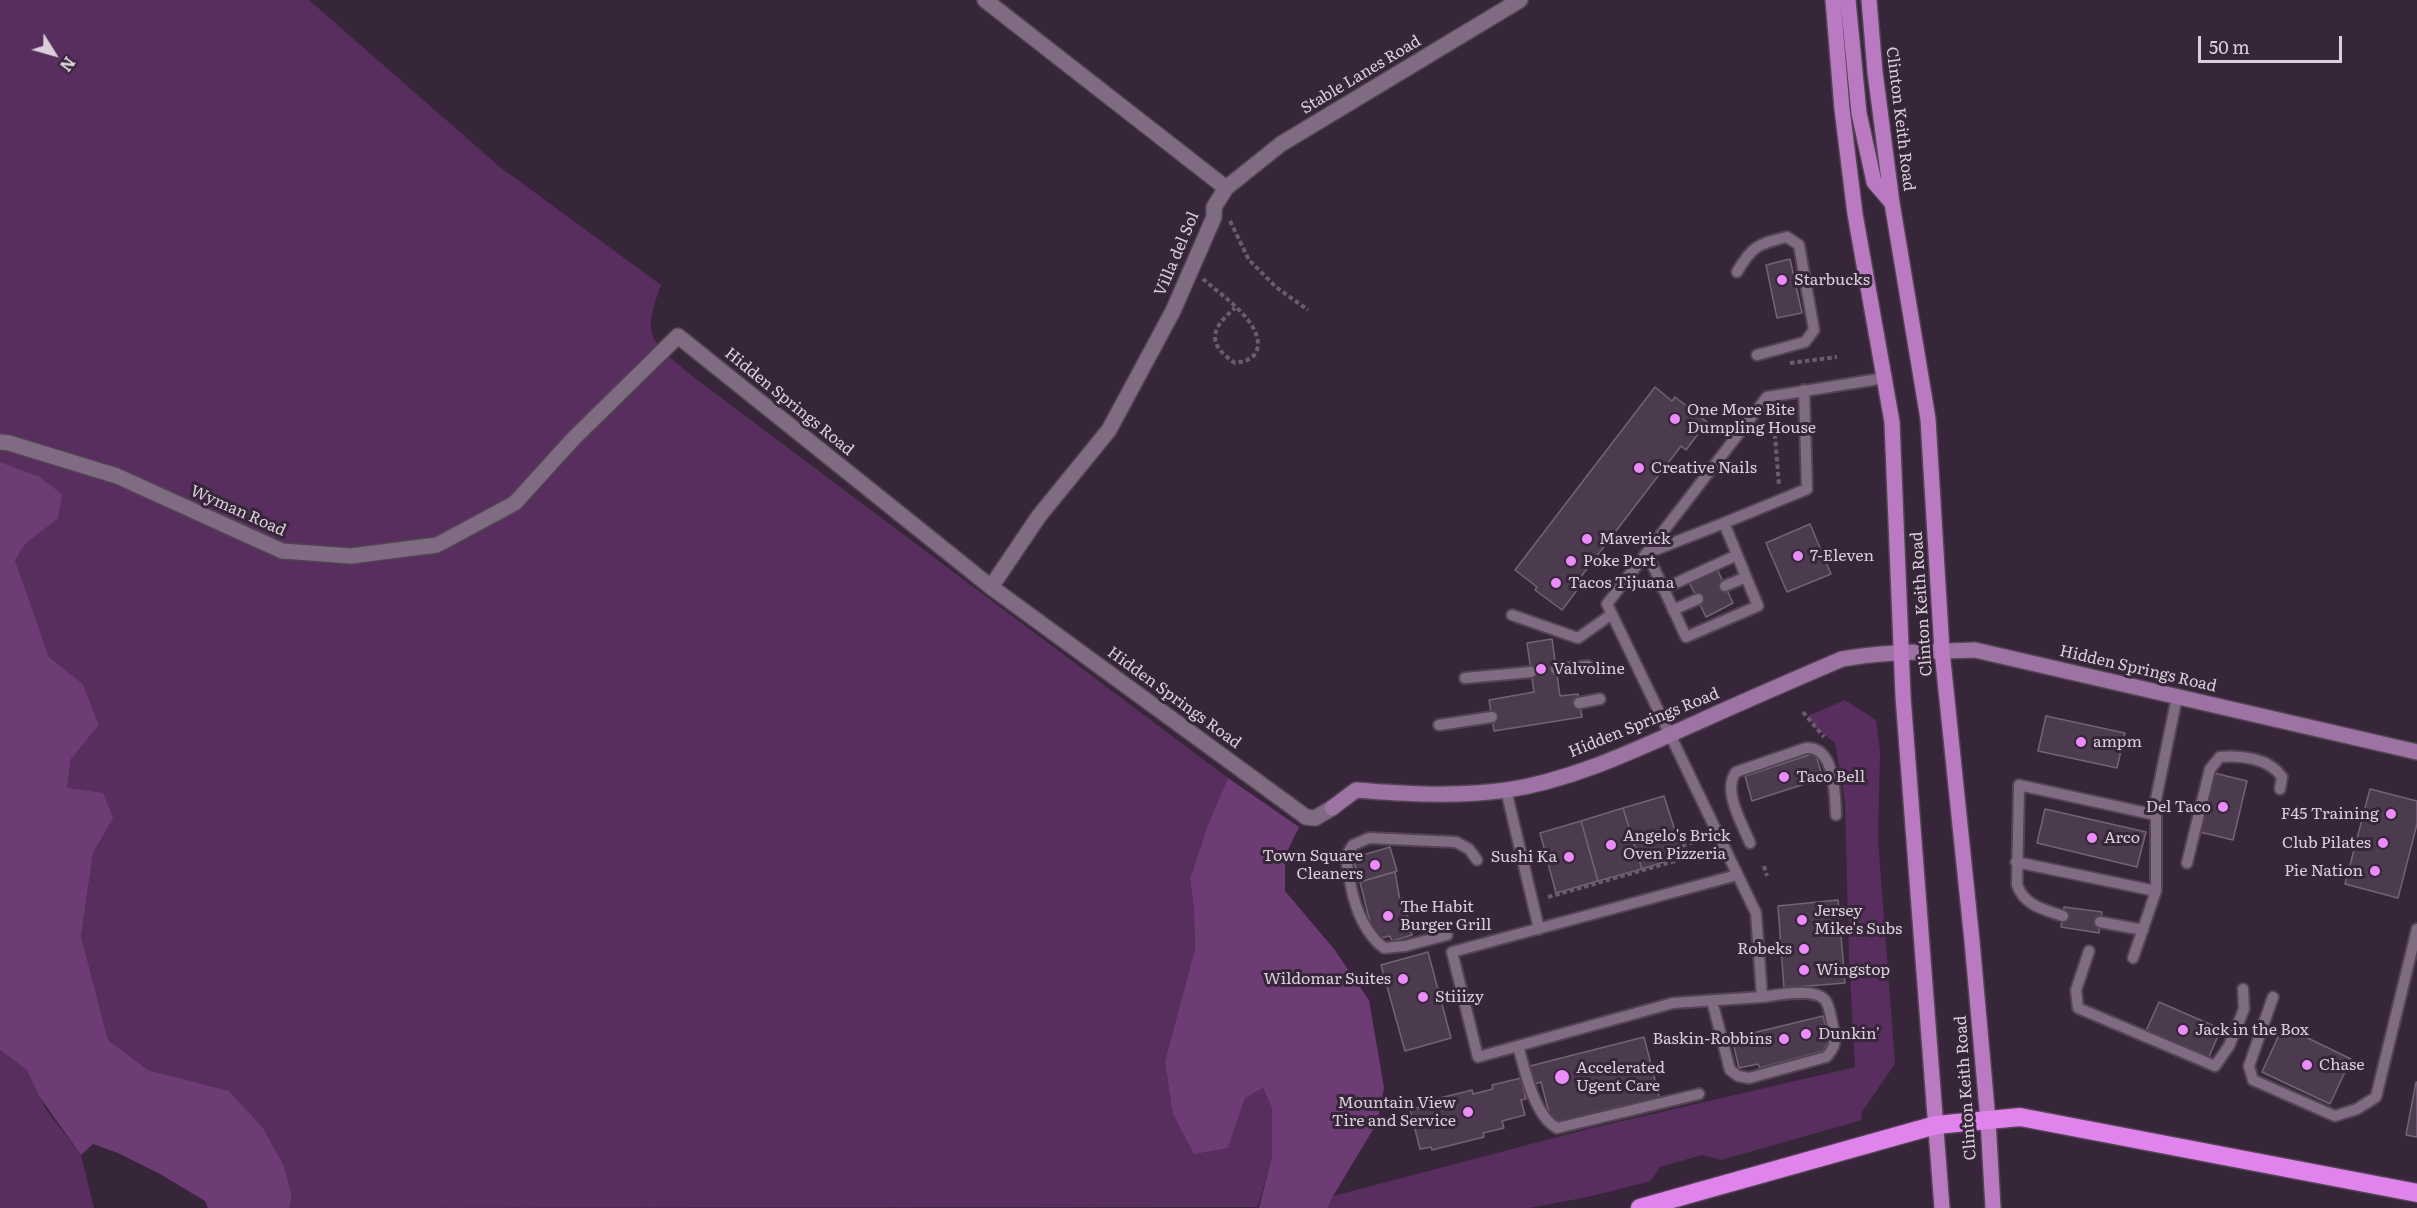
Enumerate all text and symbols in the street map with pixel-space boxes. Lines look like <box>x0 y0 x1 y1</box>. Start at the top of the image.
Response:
north arrow <box>24 24 84 84</box>
scale bar <box>2201 24 2345 62</box>
street label: Stable Lanes Road <box>1298 32 1424 118</box>
text: 50 m <box>2209 33 2250 60</box>
street label: Clinton Keith Road <box>1882 46 1918 192</box>
text: N <box>55 52 82 77</box>
street label: Villa del Sol <box>1151 209 1203 299</box>
place label: Starbucks <box>1794 270 1870 290</box>
marker: Starbucks <box>1775 273 1789 287</box>
street label: Hidden Springs Road <box>721 344 857 460</box>
place label: One More Bite Dumpling House <box>1687 400 1816 438</box>
marker: One More Bite Dumpling House <box>1668 412 1682 426</box>
place label: Creative Nails <box>1651 458 1757 478</box>
marker: Creative Nails <box>1632 461 1646 475</box>
street label: Wyman Road <box>187 481 289 541</box>
place label: Maverick <box>1599 529 1670 549</box>
street label: Clinton Keith Road <box>1907 531 1937 677</box>
marker: Maverick <box>1580 532 1594 546</box>
place label: 7-Eleven <box>1810 546 1874 566</box>
marker: 7-Eleven <box>1791 549 1805 563</box>
place label: Poke Port <box>1583 551 1656 571</box>
marker: Poke Port <box>1564 554 1578 568</box>
place label: Tacos Tijuana <box>1568 573 1674 593</box>
marker: Tacos Tijuana <box>1549 576 1563 590</box>
street label: Hidden Springs Road <box>2058 642 2218 696</box>
street label: Hidden Springs Road <box>1103 643 1245 753</box>
place label: Valvoline <box>1553 659 1625 679</box>
marker: Valvoline <box>1534 662 1548 676</box>
street label: Hidden Springs Road <box>1566 684 1722 762</box>
place label: ampm <box>2093 732 2142 752</box>
marker: ampm <box>2074 735 2088 749</box>
place label: Taco Bell <box>1796 767 1865 787</box>
marker: Taco Bell <box>1777 770 1791 784</box>
place label: Del Taco <box>2146 797 2211 817</box>
marker: Del Taco <box>2216 800 2230 814</box>
place label: F45 Training <box>2281 804 2379 824</box>
marker: F45 Training <box>2384 807 2398 821</box>
place label: Angelo's Brick Oven Pizzeria <box>1623 826 1731 864</box>
place label: Arco <box>2104 828 2140 848</box>
marker: Arco <box>2085 831 2099 845</box>
place label: Club Pilates <box>2282 833 2371 853</box>
marker: Club Pilates <box>2376 836 2390 850</box>
marker: Angelo's Brick Oven Pizzeria <box>1604 838 1618 852</box>
place label: Town Square Cleaners <box>1262 846 1363 884</box>
place label: Sushi Ka <box>1491 847 1557 867</box>
marker: Sushi Ka <box>1562 850 1576 864</box>
marker: Town Square Cleaners <box>1368 858 1382 872</box>
place label: Pie Nation <box>2284 861 2363 881</box>
marker: Pie Nation <box>2368 864 2382 878</box>
place label: The Habit Burger Grill <box>1400 897 1491 935</box>
place label: Jersey Mike's Subs <box>1814 901 1902 939</box>
marker: The Habit Burger Grill <box>1381 909 1395 923</box>
marker: Jersey Mike's Subs <box>1795 913 1809 927</box>
place label: Robeks <box>1737 939 1792 959</box>
marker: Robeks <box>1797 942 1811 956</box>
place label: Wingstop <box>1816 960 1890 980</box>
marker: Wingstop <box>1797 963 1811 977</box>
place label: Wildomar Suites <box>1264 969 1391 989</box>
marker: Wildomar Suites <box>1396 972 1410 986</box>
place label: Stiiizy <box>1435 987 1484 1007</box>
marker: Stiiizy <box>1416 990 1430 1004</box>
street label: Clinton Keith Road <box>1951 1015 1981 1161</box>
place label: Jack in the Box <box>2195 1020 2309 1040</box>
marker: Jack in the Box <box>2176 1023 2190 1037</box>
place label: Dunkin' <box>1818 1024 1880 1044</box>
marker: Dunkin' <box>1799 1027 1813 1041</box>
place label: Baskin-Robbins <box>1652 1029 1772 1049</box>
marker: Baskin-Robbins <box>1777 1032 1791 1046</box>
place label: Chase <box>2319 1055 2365 1075</box>
place label: Accelerated Ugent Care <box>1576 1058 1665 1096</box>
marker: Chase <box>2300 1058 2314 1072</box>
marker: Accelerated Ugent Care <box>1553 1068 1571 1086</box>
place label: Mountain View Tire and Service <box>1332 1093 1456 1131</box>
marker: Mountain View Tire and Service <box>1461 1105 1475 1119</box>

